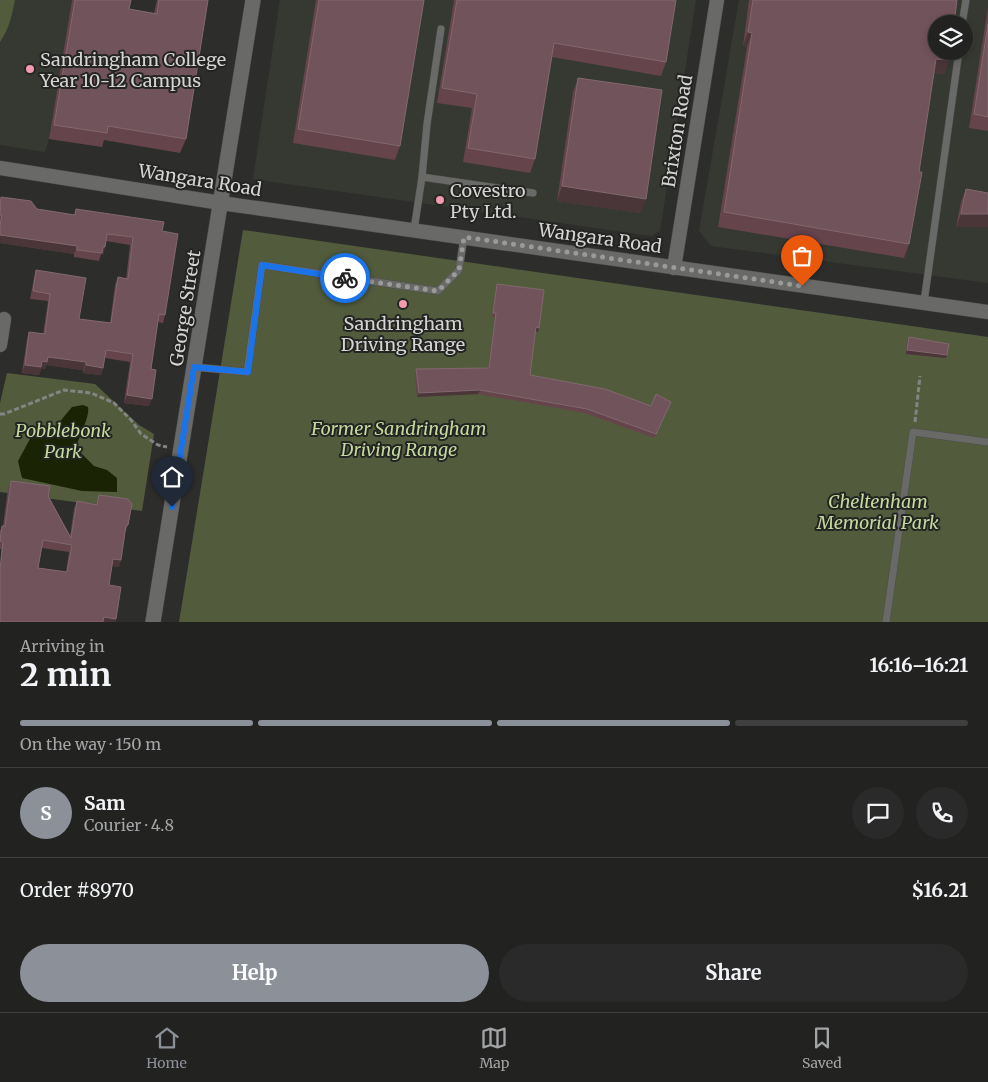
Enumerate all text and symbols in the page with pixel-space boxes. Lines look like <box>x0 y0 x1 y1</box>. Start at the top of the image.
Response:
map controls <box>928 15 973 60</box>
button: layers <box>928 15 973 60</box>
place label: Sandringham College Year 10-12 Campus <box>39 48 226 92</box>
marker: Sandringham College Year 10-12 Campus <box>24 63 36 75</box>
street label: Brixton Road <box>657 73 697 189</box>
street label: Wangara Road <box>136 159 264 201</box>
place label: Covestro Pty Ltd. <box>450 179 526 223</box>
marker: Covestro Pty Ltd. <box>434 194 446 206</box>
street label: Wangara Road <box>536 218 663 258</box>
pin <box>781 235 823 286</box>
icon: bag <box>788 242 816 270</box>
street label: George Street <box>164 248 206 368</box>
courier <box>320 253 370 303</box>
icon: bike <box>331 264 359 292</box>
marker: Sandringham Driving Range <box>397 298 409 310</box>
place label: Sandringham Driving Range <box>341 312 465 356</box>
park label: Former Sandringham Driving Range <box>310 417 487 461</box>
park label: Pobblebonk Park <box>15 419 111 463</box>
pin <box>151 456 193 507</box>
icon: home <box>158 463 186 491</box>
park label: Cheltenham Memorial Park <box>816 490 939 534</box>
text: Arriving in <box>20 636 105 656</box>
text: 16:16–16:21 <box>869 653 968 677</box>
text: 2 min <box>20 655 111 695</box>
text: On the way · 150 m <box>20 734 161 754</box>
button: chat <box>852 787 904 839</box>
button: phone <box>916 787 968 839</box>
text: Sam <box>84 791 125 815</box>
text: S <box>40 801 52 825</box>
text: Courier · 4.8 <box>84 815 174 835</box>
text: Order #8970 <box>20 878 134 902</box>
text: $16.21 <box>911 878 968 902</box>
button: Help <box>20 944 489 1002</box>
button: Share <box>499 944 968 1002</box>
tab: Home <box>146 1024 187 1072</box>
tab: Map <box>479 1024 509 1072</box>
tab: Saved <box>802 1024 842 1072</box>

